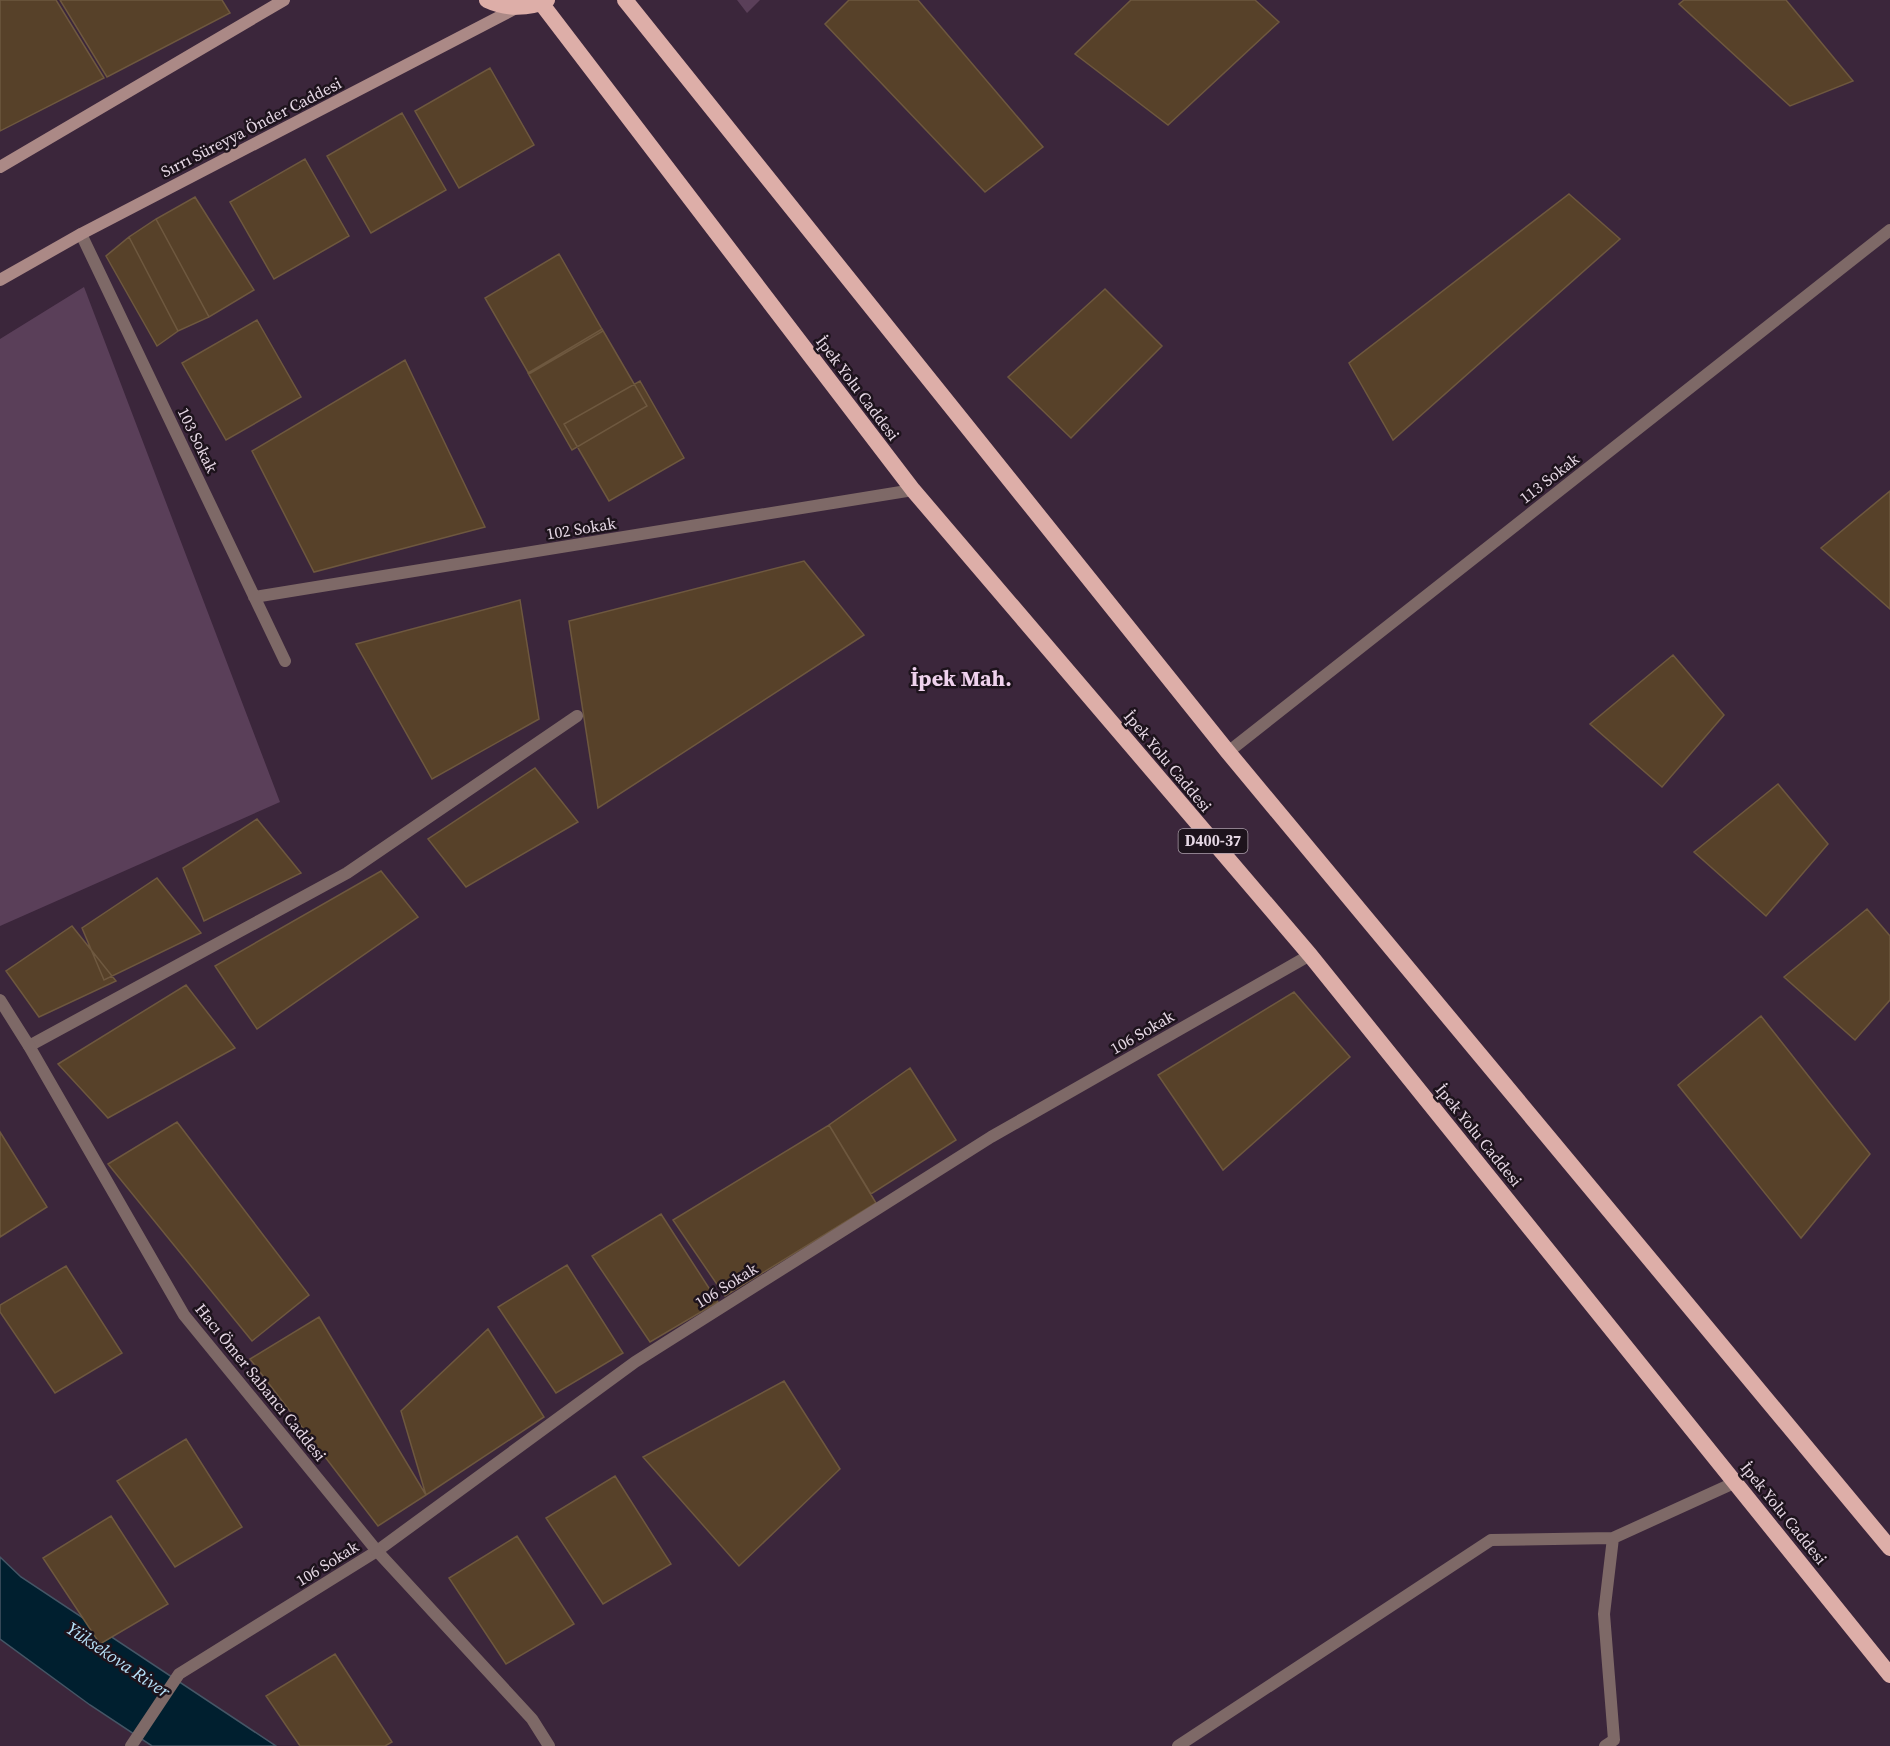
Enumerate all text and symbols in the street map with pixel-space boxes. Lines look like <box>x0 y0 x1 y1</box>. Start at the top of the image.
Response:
street label: Sırrı Süreyya Önder Caddesi <box>157 72 345 182</box>
street label: İpek Yolu Caddesi <box>811 331 905 445</box>
street label: 103 Sokak <box>173 404 223 477</box>
street label: 113 Sokak <box>1515 448 1584 508</box>
street label: 102 Sokak <box>545 512 618 544</box>
district label: İpek Mah. <box>910 663 1012 693</box>
street label: İpek Yolu Caddesi <box>1119 706 1217 817</box>
road number: D400-37 <box>1178 829 1248 853</box>
street label: 106 Sokak <box>1106 1005 1178 1059</box>
street label: İpek Yolu Caddesi <box>1431 1079 1527 1191</box>
street label: 106 Sokak <box>690 1257 762 1313</box>
street label: Hacı Ömer Sabancı Caddesi <box>190 1299 332 1466</box>
street label: İpek Yolu Caddesi <box>1736 1457 1832 1569</box>
street label: 106 Sokak <box>291 1535 363 1591</box>
water label: Yüksekova River <box>62 1616 176 1704</box>

